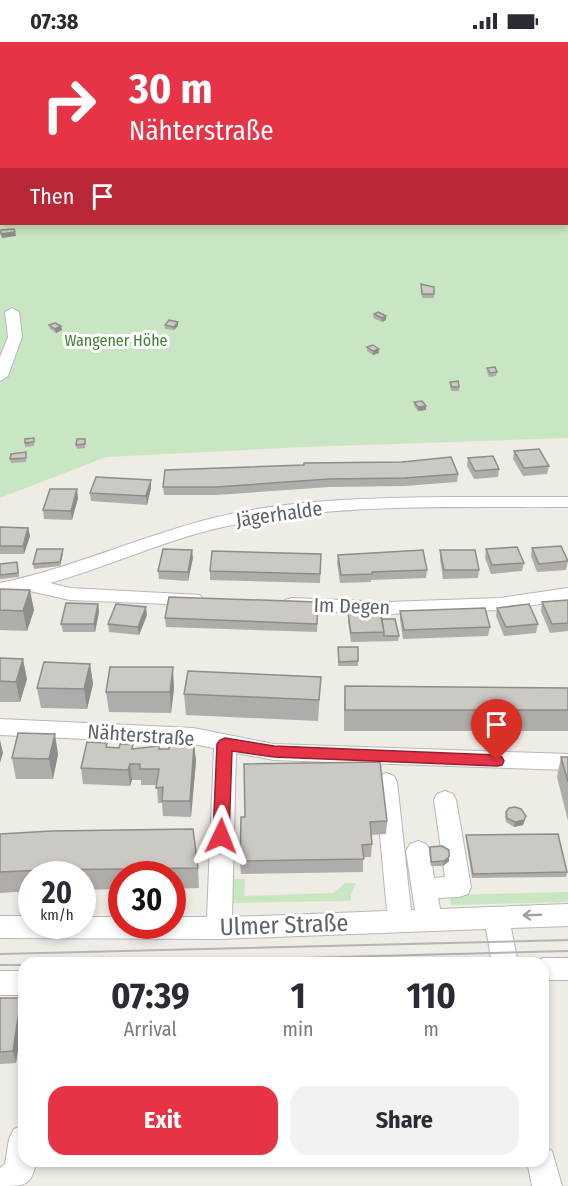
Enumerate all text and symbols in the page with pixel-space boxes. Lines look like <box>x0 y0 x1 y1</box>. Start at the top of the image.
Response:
text: 07:38 <box>30 8 78 35</box>
text: 30 m <box>129 64 213 114</box>
icon: right <box>30 66 108 144</box>
text: Nähterstraße <box>129 115 274 147</box>
icon: arrive <box>86 180 119 213</box>
text: Then <box>30 183 74 210</box>
park label: Wangener Höhe <box>64 331 168 350</box>
street label: Jägerhalde <box>234 496 324 532</box>
street label: Im Degen <box>313 593 391 619</box>
pin <box>471 699 522 761</box>
icon: arrive <box>480 708 513 741</box>
street label: Nähterstraße <box>87 719 195 751</box>
position arrow <box>189 804 253 868</box>
speed limit sign: 30 <box>108 861 186 939</box>
text: 20 <box>42 875 72 911</box>
text: km/h <box>40 906 74 924</box>
street label: Ulmer Straße <box>219 909 349 941</box>
one-way arrow <box>523 910 543 921</box>
text: 07:39 <box>111 974 190 1018</box>
text: 1 <box>290 974 306 1018</box>
text: 110 <box>407 974 456 1018</box>
text: Arrival <box>124 1017 177 1041</box>
text: min <box>283 1017 313 1041</box>
text: m <box>424 1017 439 1041</box>
button: Exit <box>48 1086 278 1155</box>
button: Share <box>290 1086 519 1155</box>

